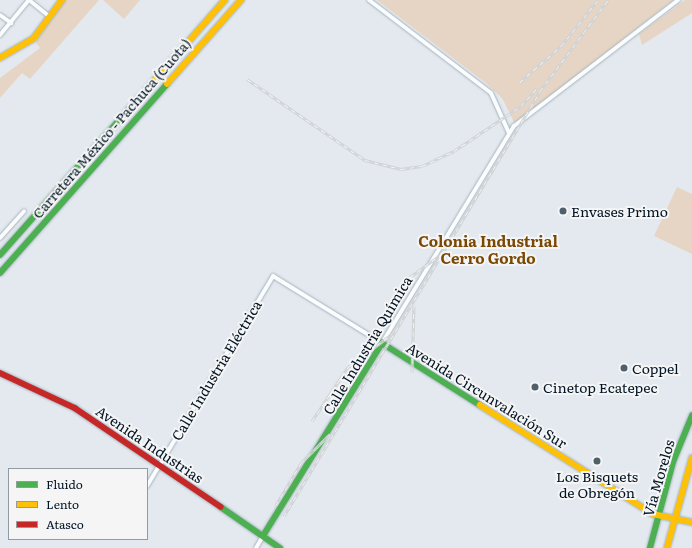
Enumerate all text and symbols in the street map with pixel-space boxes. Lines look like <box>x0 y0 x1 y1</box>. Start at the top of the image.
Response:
street label: Carretera México - Pachuca (Cuota) <box>28 35 194 221</box>
place label: Envases Primo <box>571 203 668 219</box>
marker: Envases Primo <box>558 206 568 216</box>
district label: Colonia Industrial Cerro Gordo <box>418 231 558 266</box>
street label: Calle Industria Química <box>319 273 415 417</box>
street label: Calle Industria Eléctrica <box>167 297 265 443</box>
street label: Avenida Circunvalación Sur <box>404 339 570 451</box>
place label: Coppel <box>632 360 679 376</box>
marker: Coppel <box>619 363 629 373</box>
place label: Cinetop Ecatepec <box>543 379 657 395</box>
marker: Cinetop Ecatepec <box>530 382 540 392</box>
street label: Avenida Industrias <box>93 402 207 486</box>
street label: Vía Morelos <box>639 438 677 518</box>
marker: Los Bisquets de Obregón <box>592 456 602 466</box>
legend <box>8 468 148 540</box>
place label: Los Bisquets de Obregón <box>556 468 638 500</box>
text: Fluido <box>46 475 83 493</box>
text: Lento <box>46 495 79 513</box>
text: Atasco <box>46 515 84 533</box>

